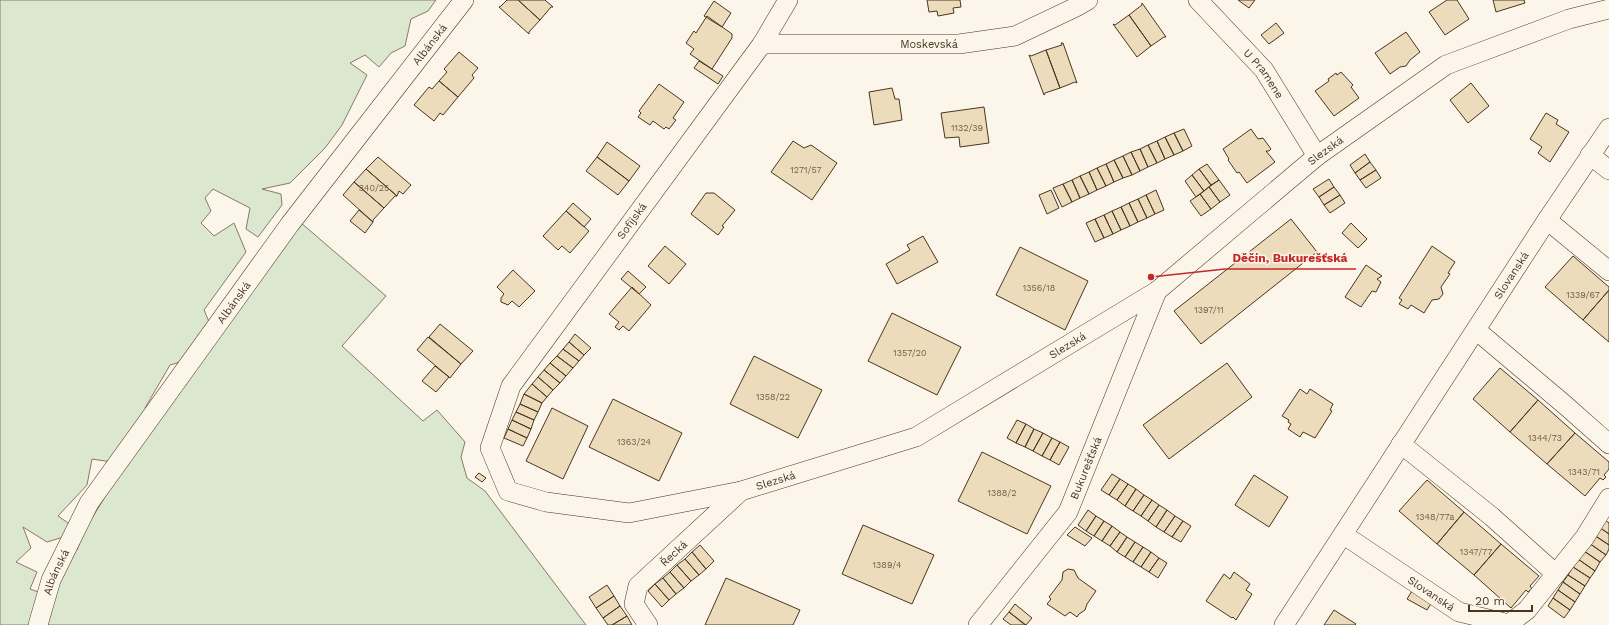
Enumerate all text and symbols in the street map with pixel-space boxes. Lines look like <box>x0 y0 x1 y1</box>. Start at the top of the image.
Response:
street label: Albánská <box>409 21 450 68</box>
street label: Moskevská <box>900 38 958 51</box>
street label: U Pramene <box>1241 46 1286 101</box>
house number: 1132/39 <box>951 123 983 133</box>
street label: Slezská <box>1305 133 1346 168</box>
house number: 1271/57 <box>790 165 822 175</box>
house number: 340/25 <box>359 183 389 193</box>
street label: Sofijská <box>614 200 650 242</box>
callout: Děčín, Bukurešťská <box>1225 245 1356 269</box>
street label: Slovanská <box>1491 249 1531 301</box>
text: Děčín, Bukurešťská <box>1232 251 1348 265</box>
street label: Albánská <box>214 279 253 326</box>
house number: 1356/18 <box>1023 283 1055 293</box>
house number: 1339/67 <box>1566 290 1600 300</box>
house number: 1397/11 <box>1194 305 1224 315</box>
street label: Slezská <box>1047 329 1088 361</box>
house number: 1357/20 <box>893 348 927 358</box>
house number: 1358/22 <box>756 392 790 402</box>
house number: 1344/73 <box>1528 433 1562 443</box>
street label: Bukurešťská <box>1067 435 1104 501</box>
house number: 1363/24 <box>617 437 651 447</box>
house number: 1343/71 <box>1568 467 1600 477</box>
street label: Slezská <box>754 468 797 493</box>
house number: 1388/2 <box>987 488 1017 498</box>
house number: 1348/77a <box>1416 512 1454 522</box>
street label: Řecká <box>657 538 690 569</box>
street label: Albánská <box>41 547 72 596</box>
house number: 1347/77 <box>1460 547 1492 557</box>
house number: 1389/4 <box>873 560 902 570</box>
street label: Slovanská <box>1405 573 1457 614</box>
scale bar <box>1469 587 1532 613</box>
text: 20 m <box>1475 594 1505 608</box>

